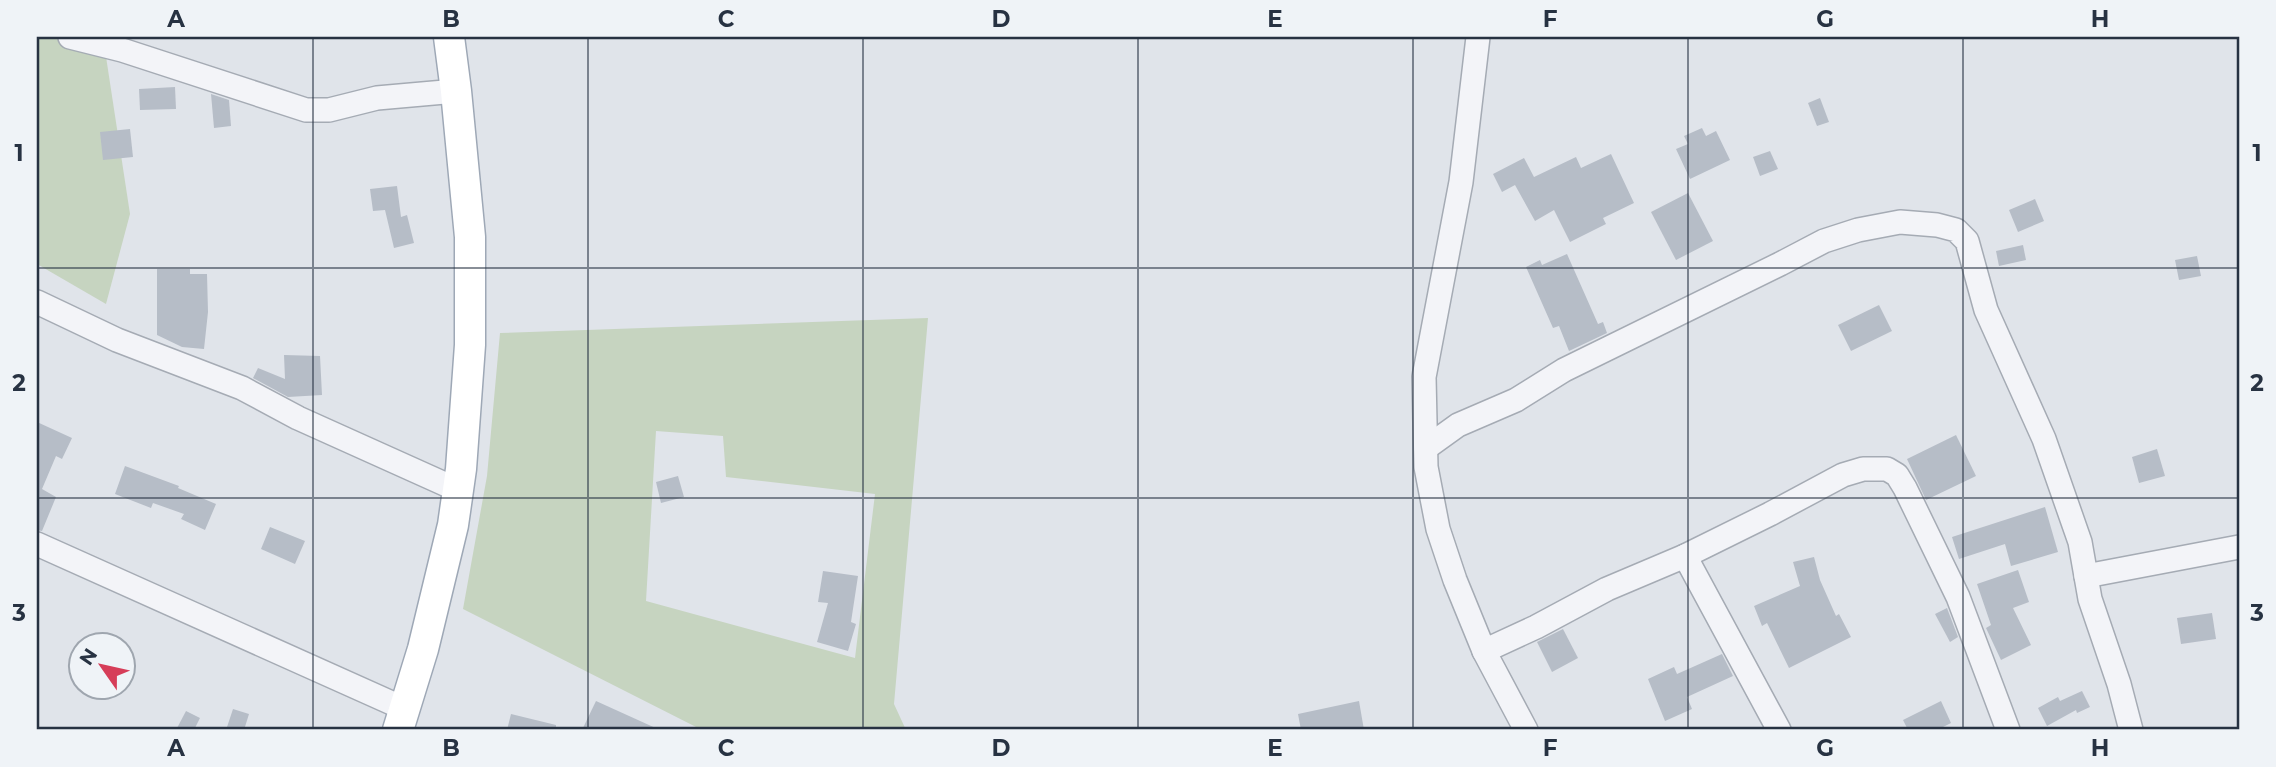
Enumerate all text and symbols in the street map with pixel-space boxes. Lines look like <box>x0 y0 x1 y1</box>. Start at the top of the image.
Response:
text: A <box>166 5 185 33</box>
text: B <box>442 5 460 33</box>
text: C <box>718 5 735 33</box>
text: D <box>992 5 1011 33</box>
text: E <box>1267 5 1283 33</box>
text: F <box>1543 5 1558 33</box>
text: G <box>1816 5 1834 33</box>
text: H <box>2091 5 2109 33</box>
text: 1 <box>14 139 24 167</box>
text: 1 <box>2252 139 2262 167</box>
text: 2 <box>12 369 26 397</box>
text: 2 <box>2250 369 2264 397</box>
text: 3 <box>11 599 26 627</box>
text: 3 <box>2249 599 2264 627</box>
north arrow <box>66 630 136 700</box>
text: N <box>74 644 102 670</box>
text: A <box>166 734 185 762</box>
text: B <box>442 734 460 762</box>
text: C <box>718 734 735 762</box>
text: D <box>992 734 1011 762</box>
text: E <box>1267 734 1283 762</box>
text: F <box>1543 734 1558 762</box>
text: G <box>1816 734 1834 762</box>
text: H <box>2091 734 2109 762</box>

